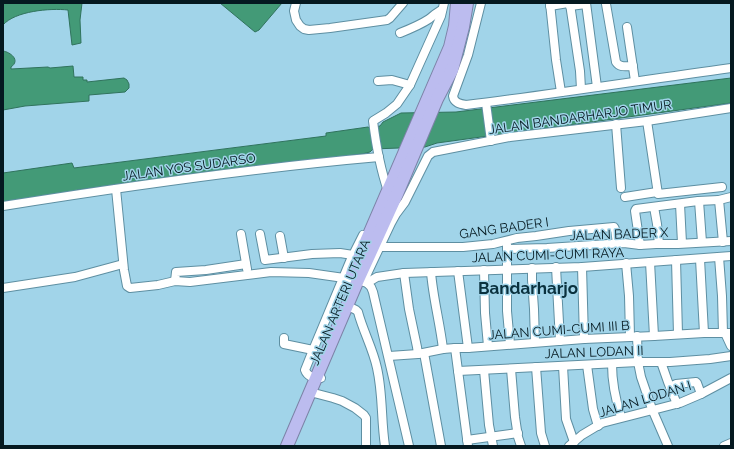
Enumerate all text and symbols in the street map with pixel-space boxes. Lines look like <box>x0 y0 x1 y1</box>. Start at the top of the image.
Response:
street label: JALAN BANDARHARJO TIMUR <box>487 97 673 137</box>
street label: JALAN YOS SUDARSO <box>121 150 257 184</box>
street label: GANG BADER I <box>458 214 550 242</box>
street label: JALAN BADER X <box>569 225 669 243</box>
street label: JALAN ARTERI UTARA <box>307 237 373 367</box>
street label: JALAN CUMI-CUMI RAYA <box>472 245 625 265</box>
district label: Bandarharjo <box>478 278 578 298</box>
street label: JALAN CUMI-CUMI III B <box>488 318 631 342</box>
street label: JALAN LODAN II <box>544 343 644 361</box>
street label: JALAN LODAN I <box>597 378 693 420</box>

